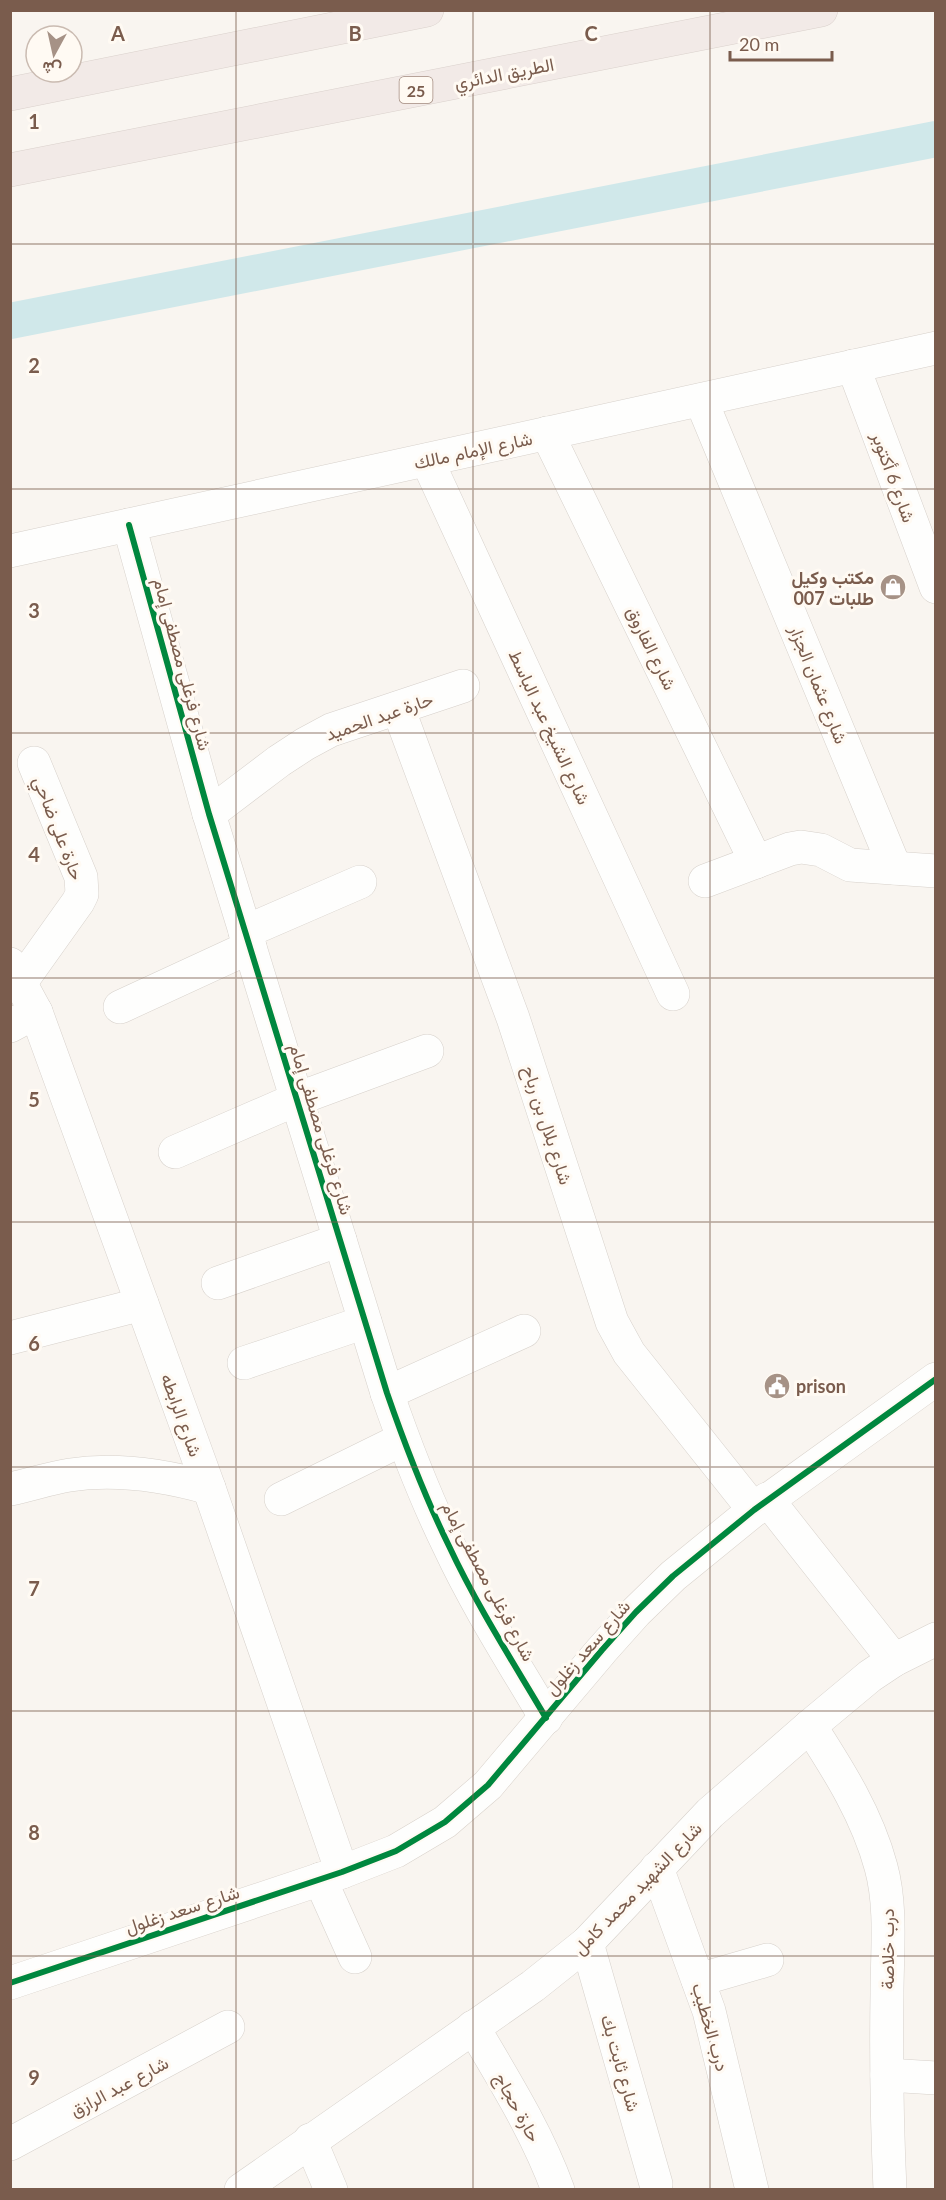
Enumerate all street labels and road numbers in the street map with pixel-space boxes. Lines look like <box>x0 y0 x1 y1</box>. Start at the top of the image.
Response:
street label: الطريق الدائري <box>452 53 557 98</box>
road number: 25 <box>400 77 432 103</box>
street label: شارع الإمام مالك <box>412 427 535 475</box>
street label: شارع 6 أكتوبر <box>865 428 921 526</box>
street label: شارع فرغلى مصطفى إمام <box>147 575 217 753</box>
street label: شارع الفاروق <box>621 603 682 694</box>
street label: شارع عثمان الجزار <box>783 620 853 747</box>
street label: شارع الشيخ عبد الباسط <box>503 646 595 809</box>
street label: حارة عبد الحميد <box>322 687 436 746</box>
street label: حارة على ضاحي <box>24 773 89 885</box>
street label: شارع فرغلى مصطفى إمام <box>284 1041 358 1218</box>
street label: شارع بلال بن رباح <box>517 1063 578 1188</box>
street label: شارع الرابطه <box>155 1370 207 1460</box>
street label: شارع فرغلى مصطفى إمام <box>436 1497 540 1666</box>
street label: شارع سعد زغلول <box>540 1595 636 1700</box>
street label: شارع الشهيد محمد كامل <box>568 1817 707 1960</box>
street label: شارع سعد زغلول <box>122 1880 243 1940</box>
street label: درب خلاصة <box>876 1908 899 1990</box>
street label: درب الخطيب <box>687 1980 734 2074</box>
street label: شارع ثابت بك <box>595 2012 645 2115</box>
street label: شارع عبد الرازق <box>66 2051 173 2123</box>
street label: حارة حجاج <box>488 2069 546 2146</box>

